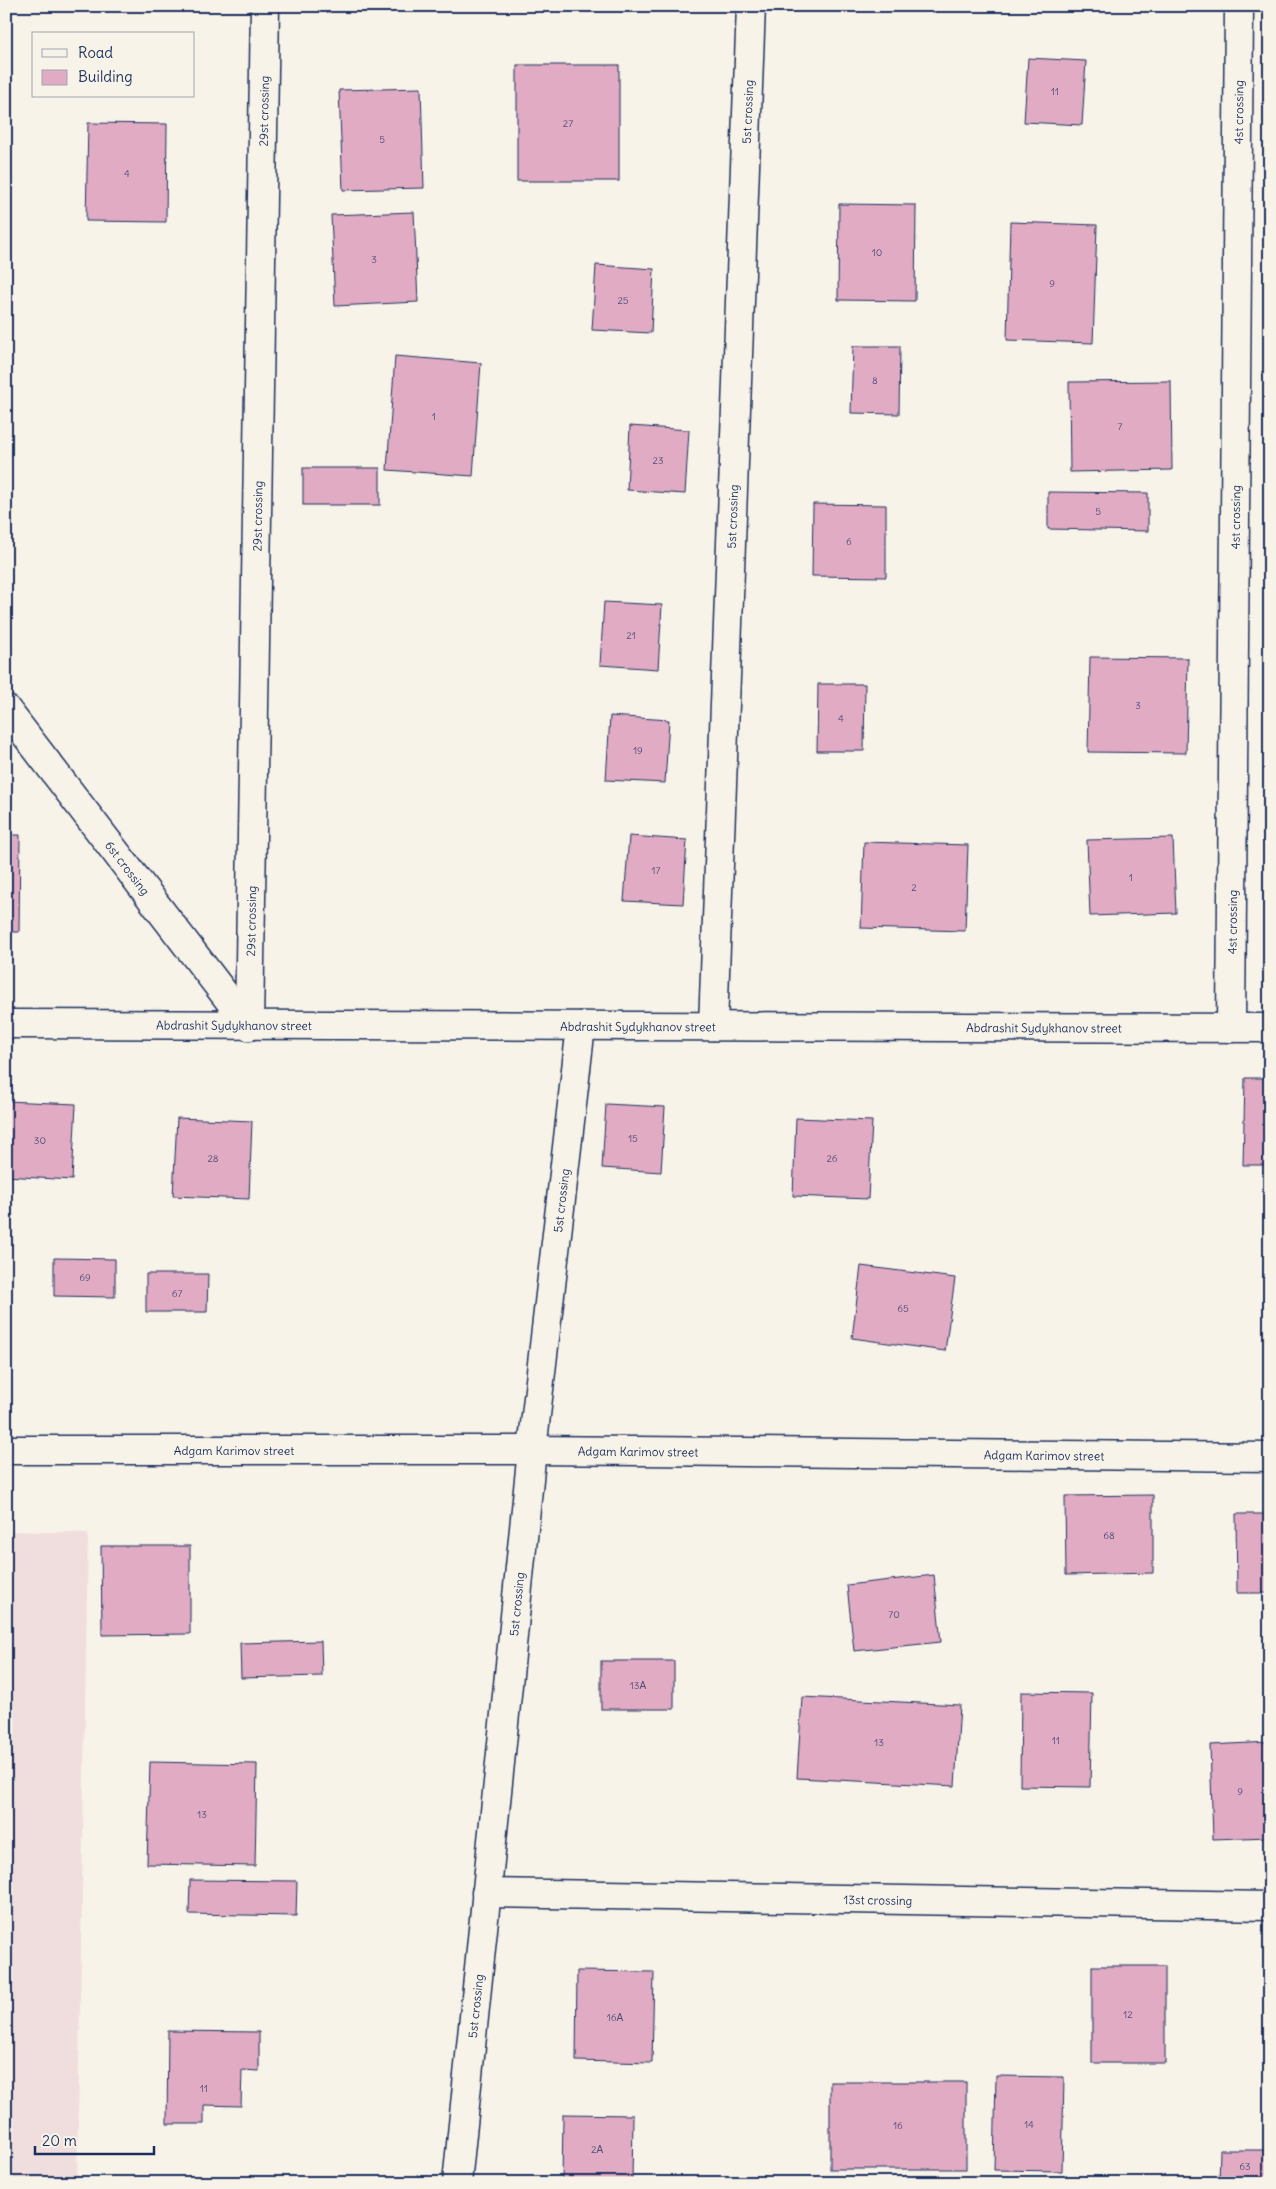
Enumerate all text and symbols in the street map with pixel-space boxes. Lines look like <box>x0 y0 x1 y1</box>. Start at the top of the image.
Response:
legend <box>32 32 195 98</box>
text: Road <box>78 43 113 62</box>
text: Building <box>78 67 133 86</box>
street label: 29st crossing <box>255 76 271 147</box>
street label: 5st crossing <box>738 79 756 144</box>
street label: 4st crossing <box>1230 80 1246 144</box>
house number: 11 <box>1051 85 1059 98</box>
house number: 27 <box>563 117 573 130</box>
house number: 5 <box>379 133 385 146</box>
house number: 4 <box>124 167 130 180</box>
house number: 10 <box>872 246 882 259</box>
house number: 3 <box>371 253 377 266</box>
house number: 9 <box>1049 277 1055 290</box>
house number: 25 <box>617 294 629 307</box>
house number: 8 <box>872 374 878 387</box>
house number: 1 <box>432 410 436 423</box>
house number: 7 <box>1118 420 1123 433</box>
house number: 23 <box>652 454 664 467</box>
street label: 29st crossing <box>249 481 265 552</box>
street label: 5st crossing <box>723 484 741 549</box>
street label: 4st crossing <box>1227 485 1243 549</box>
house number: 5 <box>1095 505 1101 518</box>
house number: 6 <box>846 535 852 548</box>
house number: 21 <box>626 629 636 642</box>
house number: 3 <box>1135 699 1141 712</box>
house number: 4 <box>838 712 844 725</box>
house number: 19 <box>633 744 643 757</box>
street label: 6st crossing <box>102 838 153 898</box>
house number: 17 <box>652 864 661 877</box>
house number: 1 <box>1129 871 1133 884</box>
house number: 2 <box>911 881 917 894</box>
street label: 29st crossing <box>243 885 259 957</box>
street label: 4st crossing <box>1224 890 1240 954</box>
street label: Abdrashit Sydykhanov street <box>156 1017 312 1032</box>
street label: Abdrashit Sydykhanov street <box>560 1018 716 1034</box>
street label: Abdrashit Sydykhanov street <box>966 1020 1122 1035</box>
house number: 15 <box>628 1132 638 1145</box>
house number: 30 <box>34 1134 46 1147</box>
house number: 28 <box>207 1152 219 1165</box>
house number: 26 <box>826 1152 838 1165</box>
street label: 5st crossing <box>550 1168 572 1233</box>
house number: 69 <box>79 1271 91 1284</box>
house number: 67 <box>172 1287 182 1300</box>
house number: 65 <box>897 1302 909 1315</box>
street label: Adgam Karimov street <box>174 1443 294 1458</box>
street label: Adgam Karimov street <box>578 1443 698 1459</box>
street label: Adgam Karimov street <box>984 1447 1104 1463</box>
house number: 68 <box>1103 1529 1115 1542</box>
street label: 5st crossing <box>506 1571 527 1637</box>
house number: 70 <box>888 1608 900 1621</box>
house number: 13А <box>630 1679 646 1692</box>
house number: 11 <box>1052 1734 1060 1747</box>
house number: 13 <box>874 1736 884 1749</box>
house number: 9 <box>1237 1785 1243 1798</box>
house number: 13 <box>197 1808 207 1821</box>
street label: 13st crossing <box>843 1891 913 1908</box>
street label: 5st crossing <box>464 1973 486 2039</box>
house number: 12 <box>1123 2008 1133 2021</box>
house number: 16А <box>607 2011 624 2024</box>
house number: 11 <box>200 2082 208 2095</box>
house number: 14 <box>1024 2118 1034 2131</box>
house number: 16 <box>893 2119 903 2132</box>
scale bar <box>35 2124 154 2156</box>
text: 20 m <box>42 2131 77 2150</box>
house number: 2А <box>591 2143 603 2156</box>
house number: 63 <box>1239 2160 1251 2173</box>

